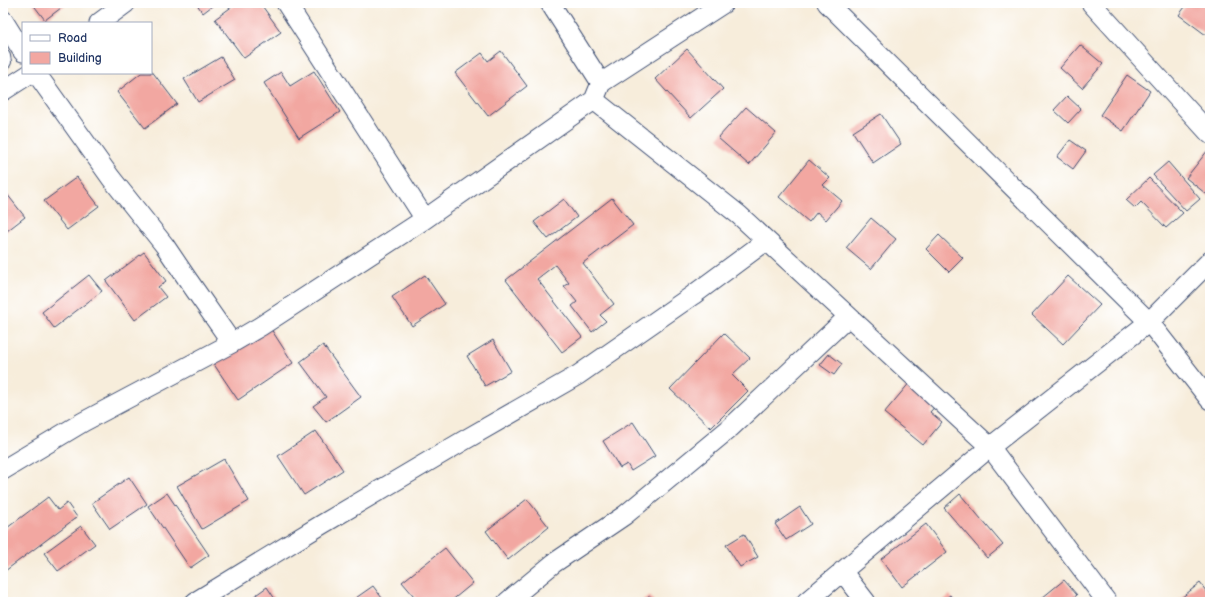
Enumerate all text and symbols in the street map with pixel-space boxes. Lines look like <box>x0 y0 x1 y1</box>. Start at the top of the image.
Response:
legend <box>22 22 152 74</box>
text: Road <box>58 31 87 46</box>
text: Building <box>58 51 102 66</box>

